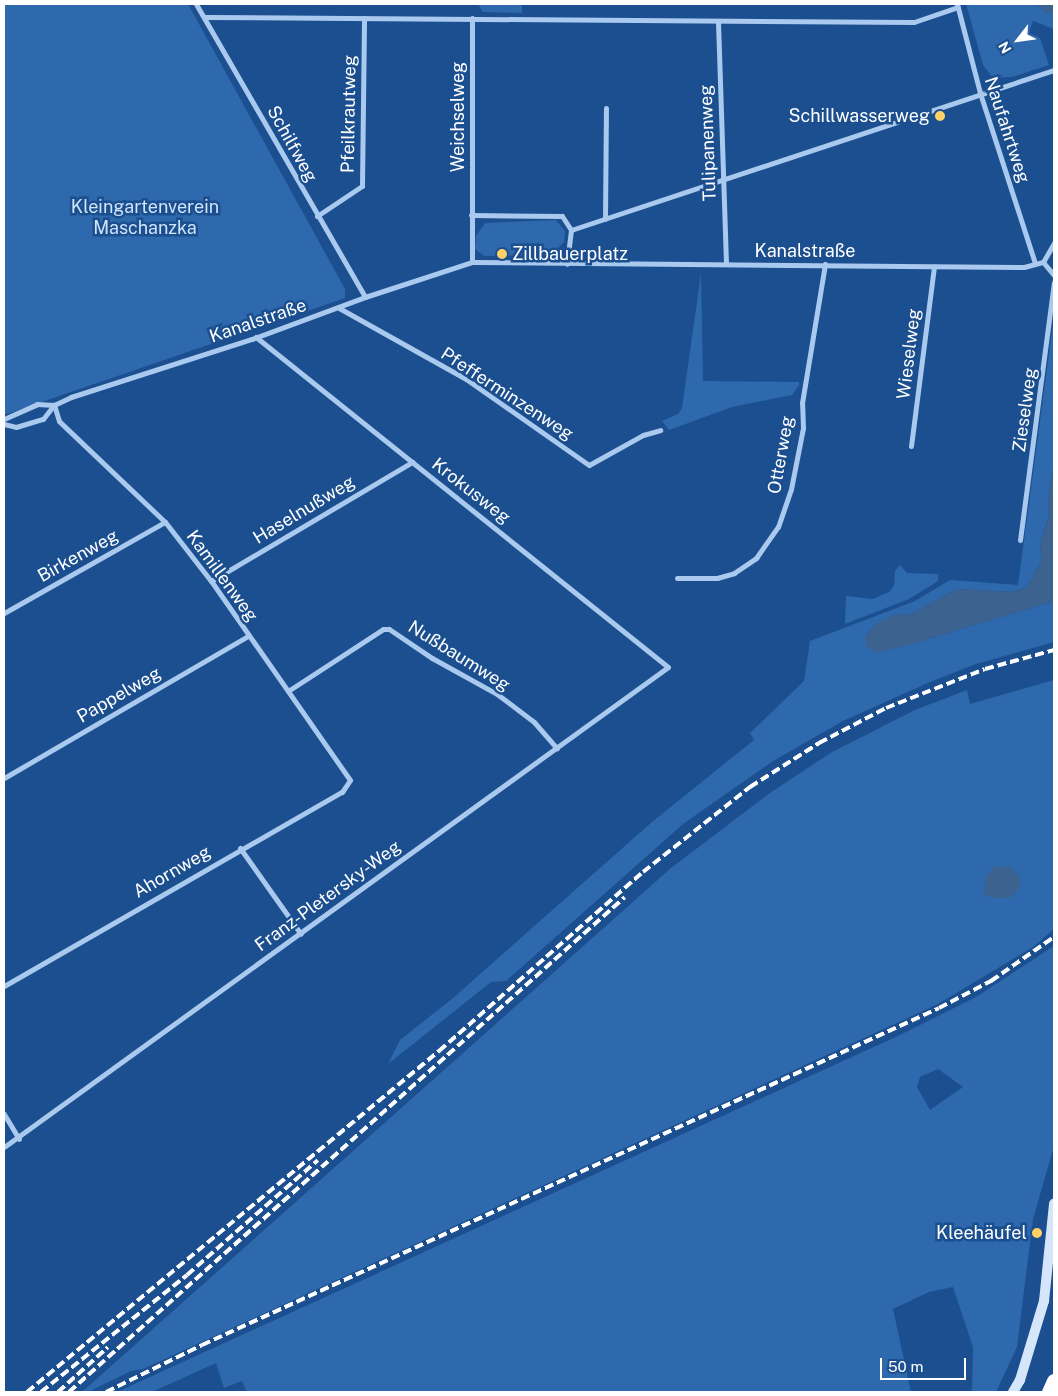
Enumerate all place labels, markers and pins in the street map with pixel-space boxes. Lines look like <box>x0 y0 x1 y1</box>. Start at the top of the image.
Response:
place label: Schillwasserweg <box>789 105 930 127</box>
marker: Schillwasserweg <box>934 110 946 122</box>
place label: Zillbauerplatz <box>512 243 628 265</box>
marker: Zillbauerplatz <box>496 248 508 260</box>
place label: Kleehäufel <box>936 1222 1027 1244</box>
marker: Kleehäufel <box>1031 1227 1043 1239</box>

